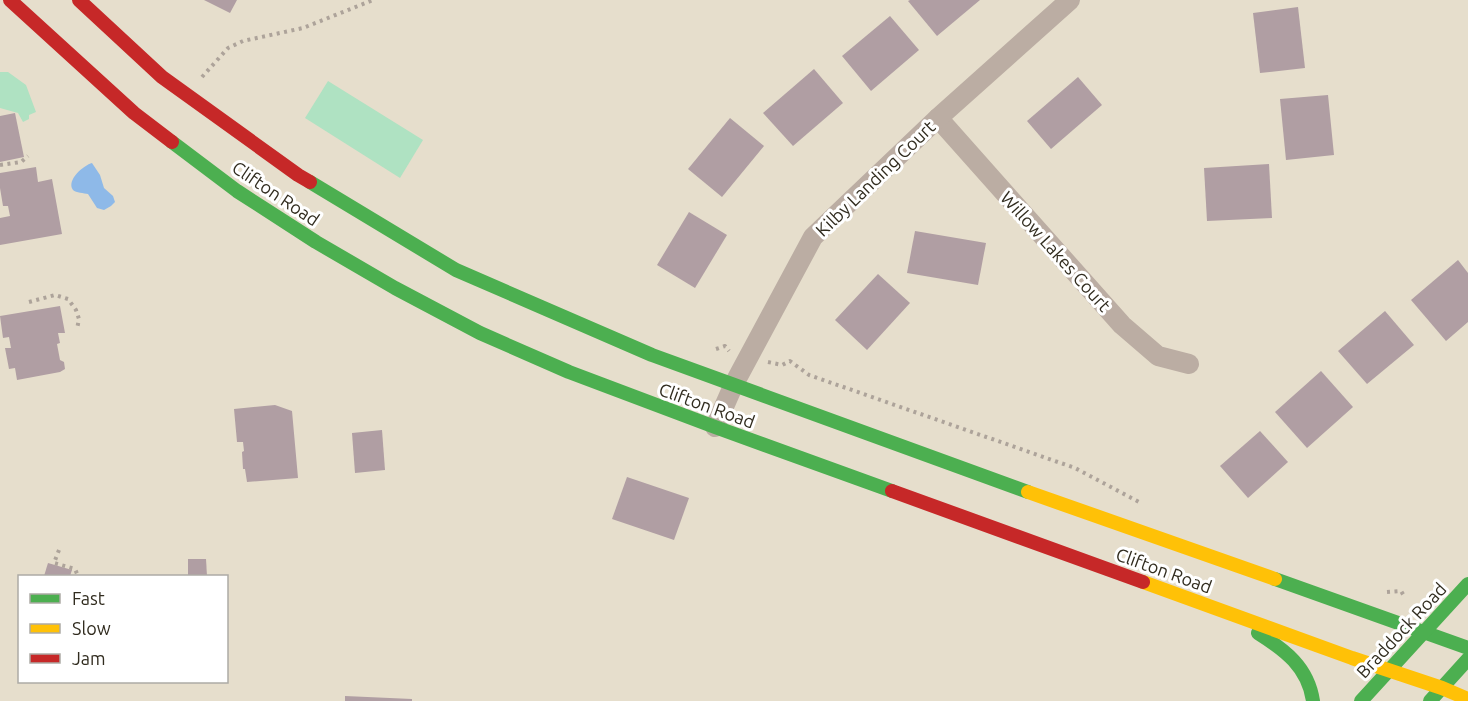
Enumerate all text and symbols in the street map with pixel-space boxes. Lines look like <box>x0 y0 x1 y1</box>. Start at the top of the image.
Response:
street label: Kilby Landing Court <box>811 116 939 240</box>
street label: Clifton Road <box>229 157 323 229</box>
street label: Willow Lakes Court <box>997 187 1115 315</box>
street label: Clifton Road <box>656 378 758 432</box>
street label: Clifton Road <box>1113 543 1215 597</box>
legend <box>18 575 228 683</box>
street label: Braddock Road <box>1352 579 1450 681</box>
text: Fast <box>72 588 105 608</box>
text: Slow <box>72 618 111 638</box>
text: Jam <box>72 648 106 668</box>

